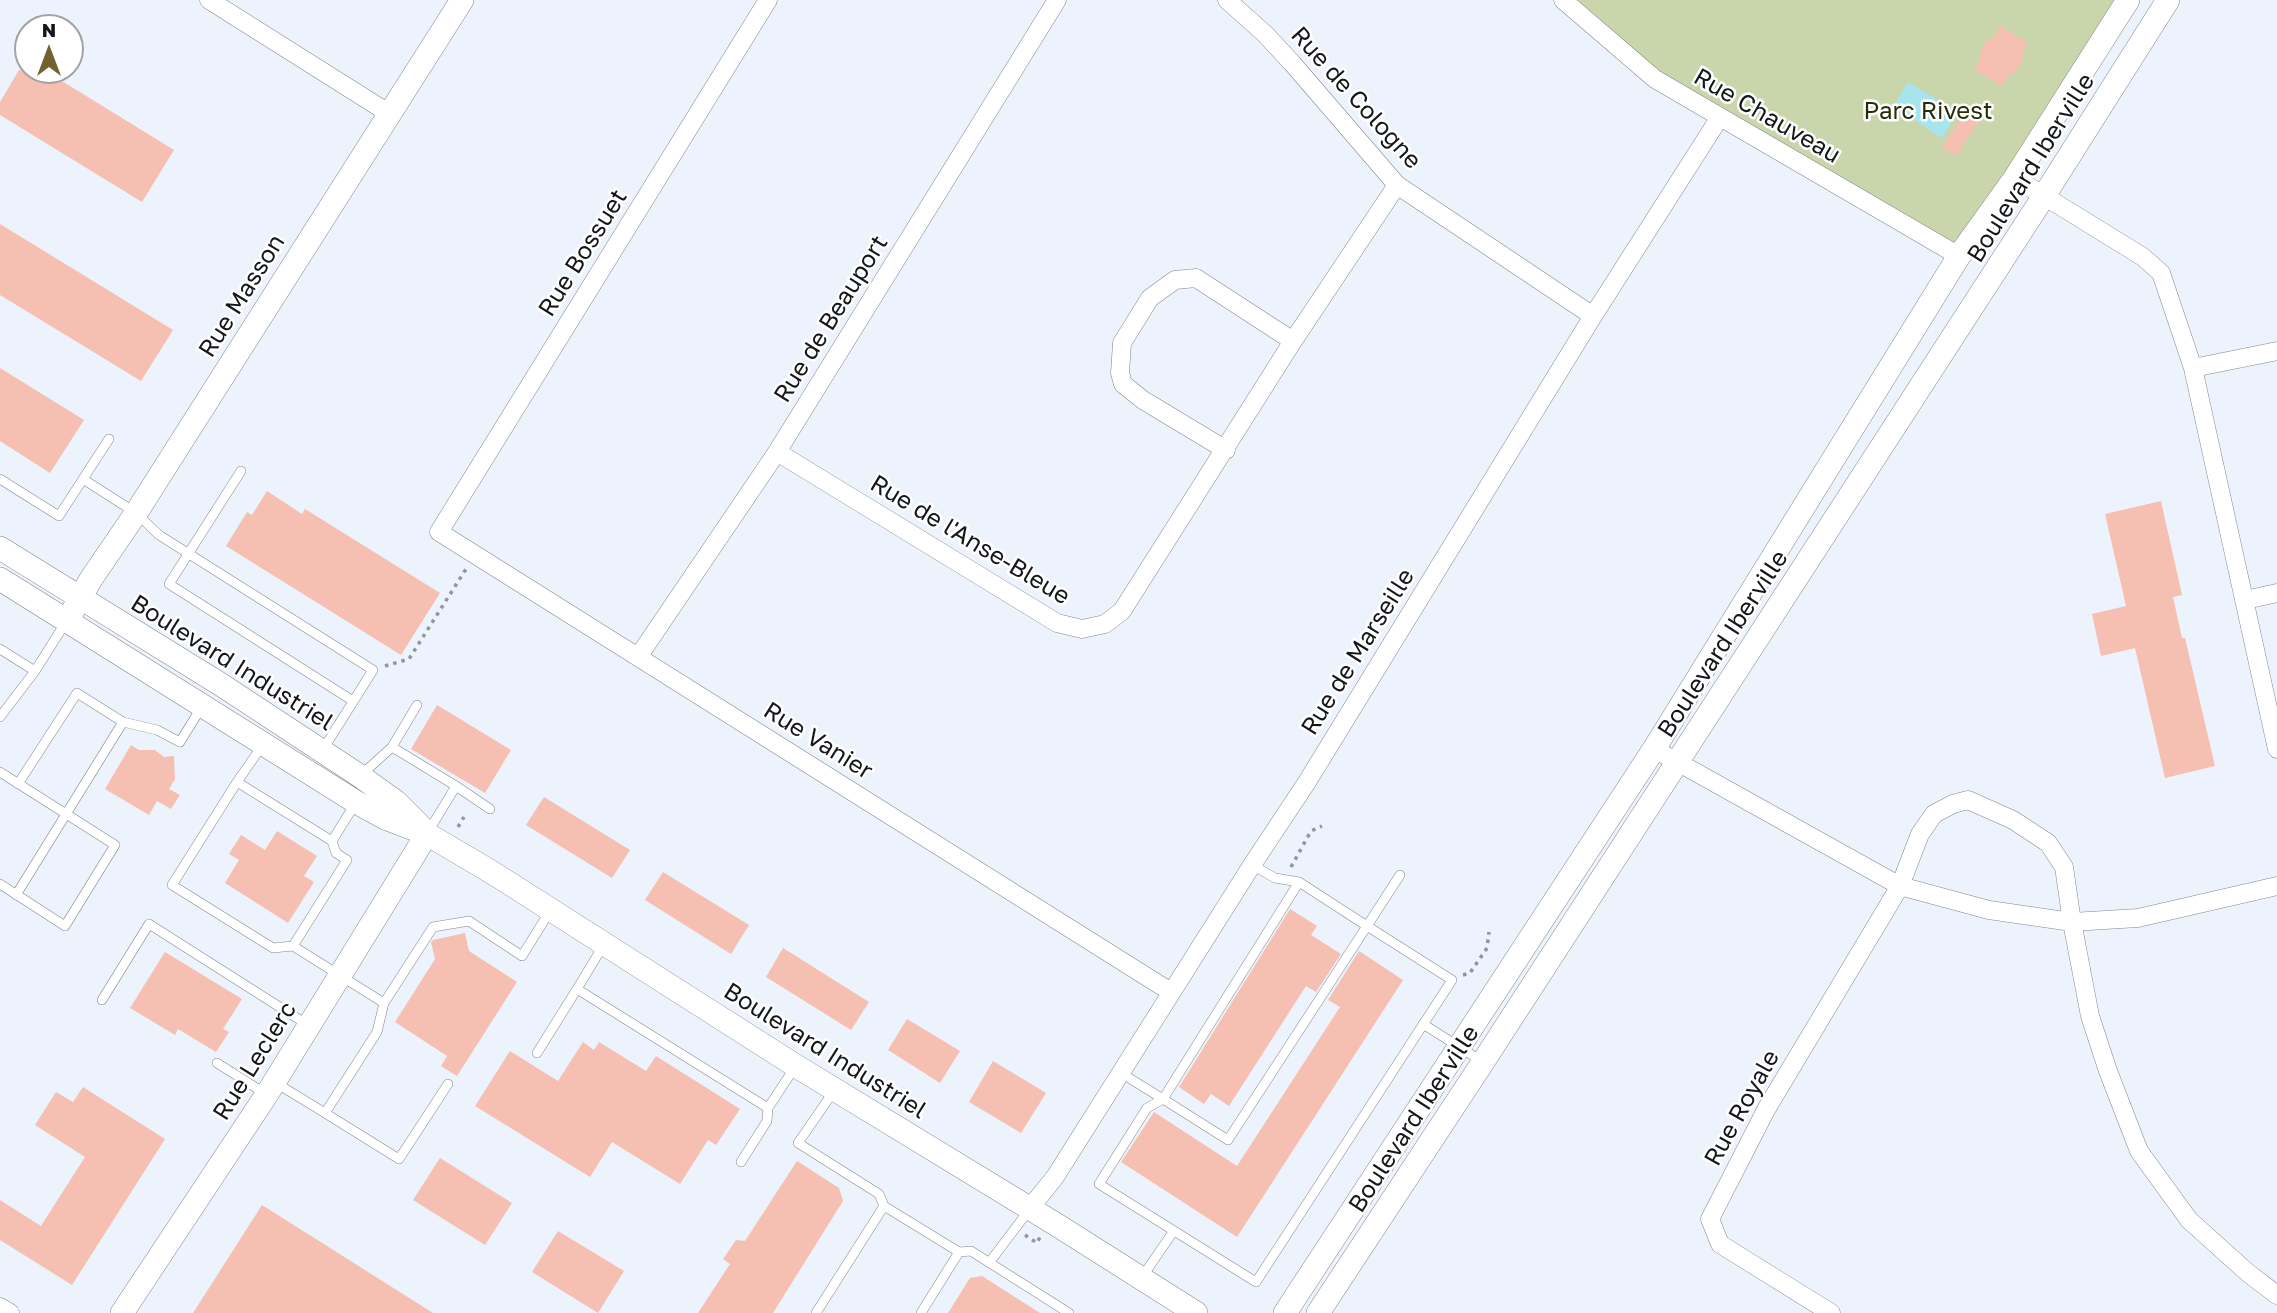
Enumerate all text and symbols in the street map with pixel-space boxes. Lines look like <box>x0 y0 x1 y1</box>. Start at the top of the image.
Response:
north arrow <box>14 14 84 84</box>
text: N <box>42 18 56 41</box>
street label: Rue de Cologne <box>1285 21 1427 175</box>
street label: Rue Chauveau <box>1689 62 1845 170</box>
street label: Boulevard Iberville <box>1961 68 2101 268</box>
park label: Parc Rivest <box>1863 97 1993 125</box>
street label: Rue Bossuet <box>533 184 633 322</box>
street label: Rue Masson <box>193 229 291 363</box>
street label: Rue de Beauport <box>768 230 894 408</box>
street label: Rue de l'Anse-Bleue <box>865 469 1075 611</box>
street label: Boulevard Iberville <box>1652 545 1794 743</box>
street label: Rue de Marseille <box>1295 564 1421 740</box>
street label: Boulevard Industriel <box>125 589 339 737</box>
street label: Rue Vanier <box>758 696 878 786</box>
street label: Boulevard Industriel <box>718 977 932 1125</box>
street label: Rue Leclerc <box>207 996 303 1126</box>
street label: Boulevard Iberville <box>1343 1020 1485 1218</box>
street label: Rue Royale <box>1698 1045 1786 1171</box>

